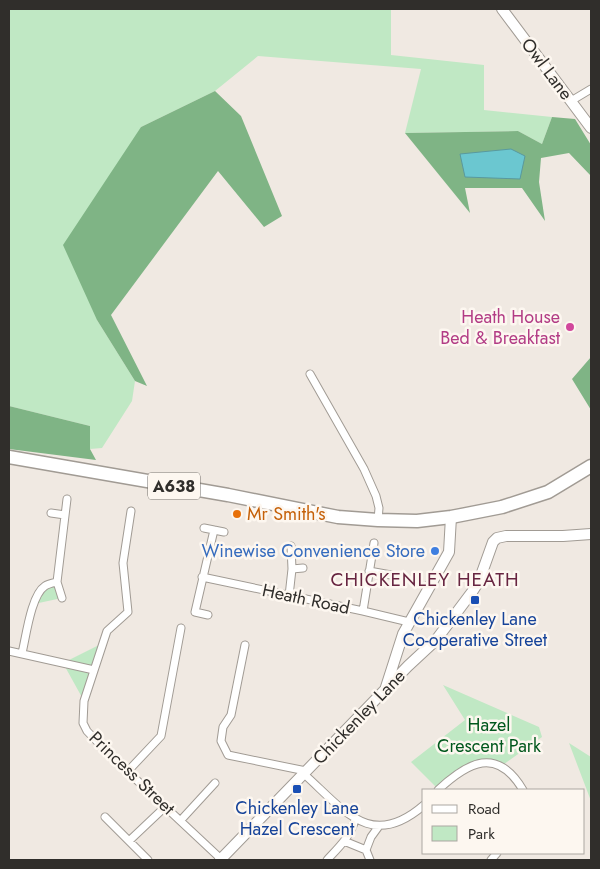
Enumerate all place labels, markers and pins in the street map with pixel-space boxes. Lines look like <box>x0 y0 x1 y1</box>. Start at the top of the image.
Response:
place label: Heath House Bed & Breakfast <box>440 304 561 351</box>
marker: Heath House Bed & Breakfast <box>564 321 576 333</box>
place label: Mr Smith's <box>247 501 326 527</box>
marker: Mr Smith's <box>231 508 243 520</box>
place label: Winewise Convenience Store <box>201 538 425 564</box>
marker: Winewise Convenience Store <box>429 545 441 557</box>
marker: Chickenley Lane Co-operative Street <box>469 594 481 606</box>
place label: Chickenley Lane Co-operative Street <box>403 606 548 653</box>
marker: Chickenley Lane Hazel Crescent <box>291 783 303 795</box>
place label: Chickenley Lane Hazel Crescent <box>235 795 359 842</box>

